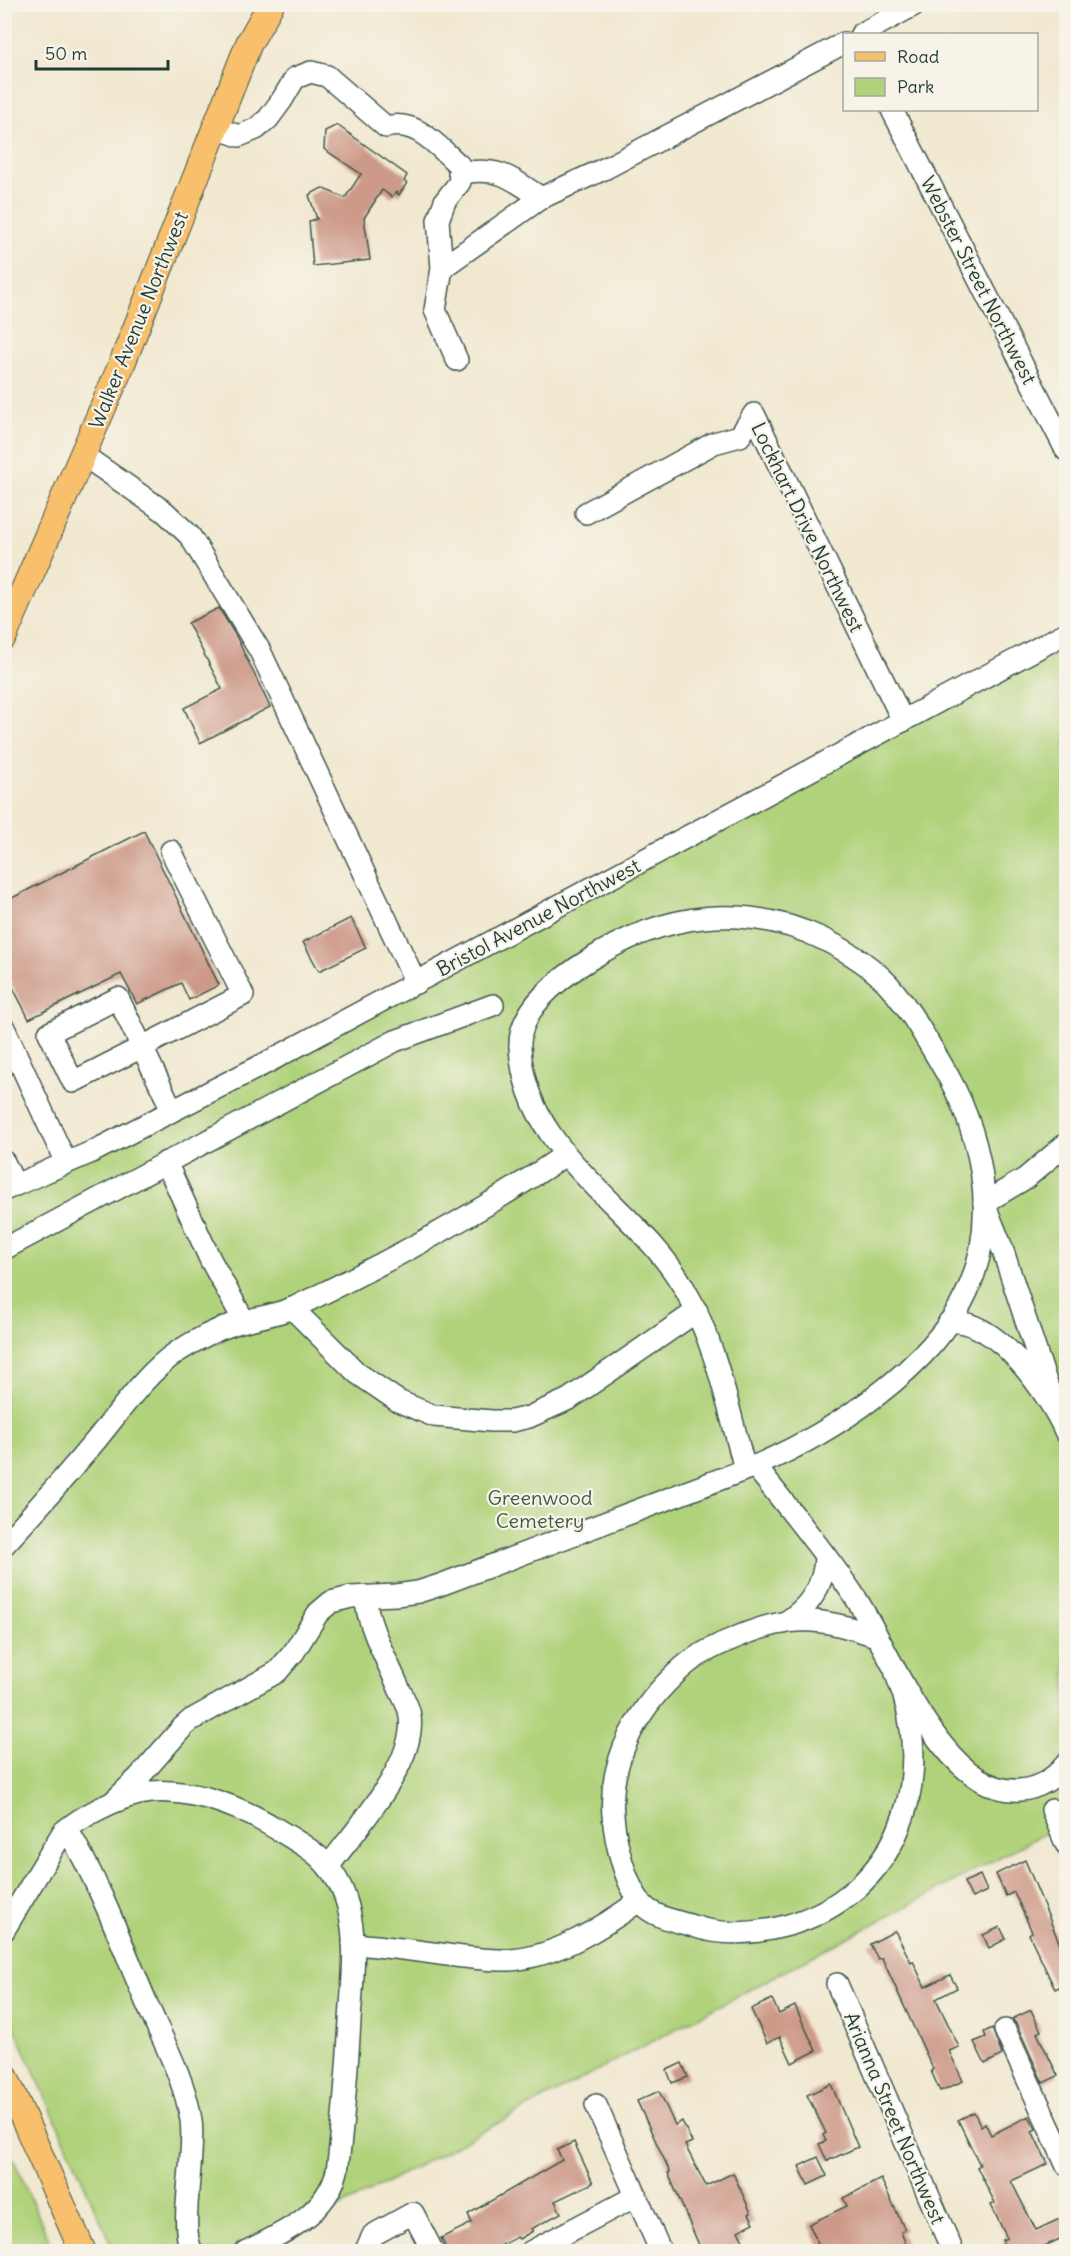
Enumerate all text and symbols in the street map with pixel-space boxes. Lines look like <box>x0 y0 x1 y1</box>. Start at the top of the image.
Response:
scale bar <box>36 33 168 71</box>
legend <box>843 33 1038 111</box>
text: 50 m <box>45 42 87 65</box>
text: Road <box>897 45 940 68</box>
text: Park <box>897 75 934 98</box>
street label: Webster Street Northwest <box>916 172 1043 388</box>
street label: Walker Avenue Northwest <box>83 207 193 432</box>
street label: Lockhart Drive Northwest <box>746 418 870 636</box>
street label: Bristol Avenue Northwest <box>432 852 644 981</box>
park label: Greenwood Cemetery <box>488 1485 593 1533</box>
street label: Arianna Street Northwest <box>839 2008 951 2228</box>

